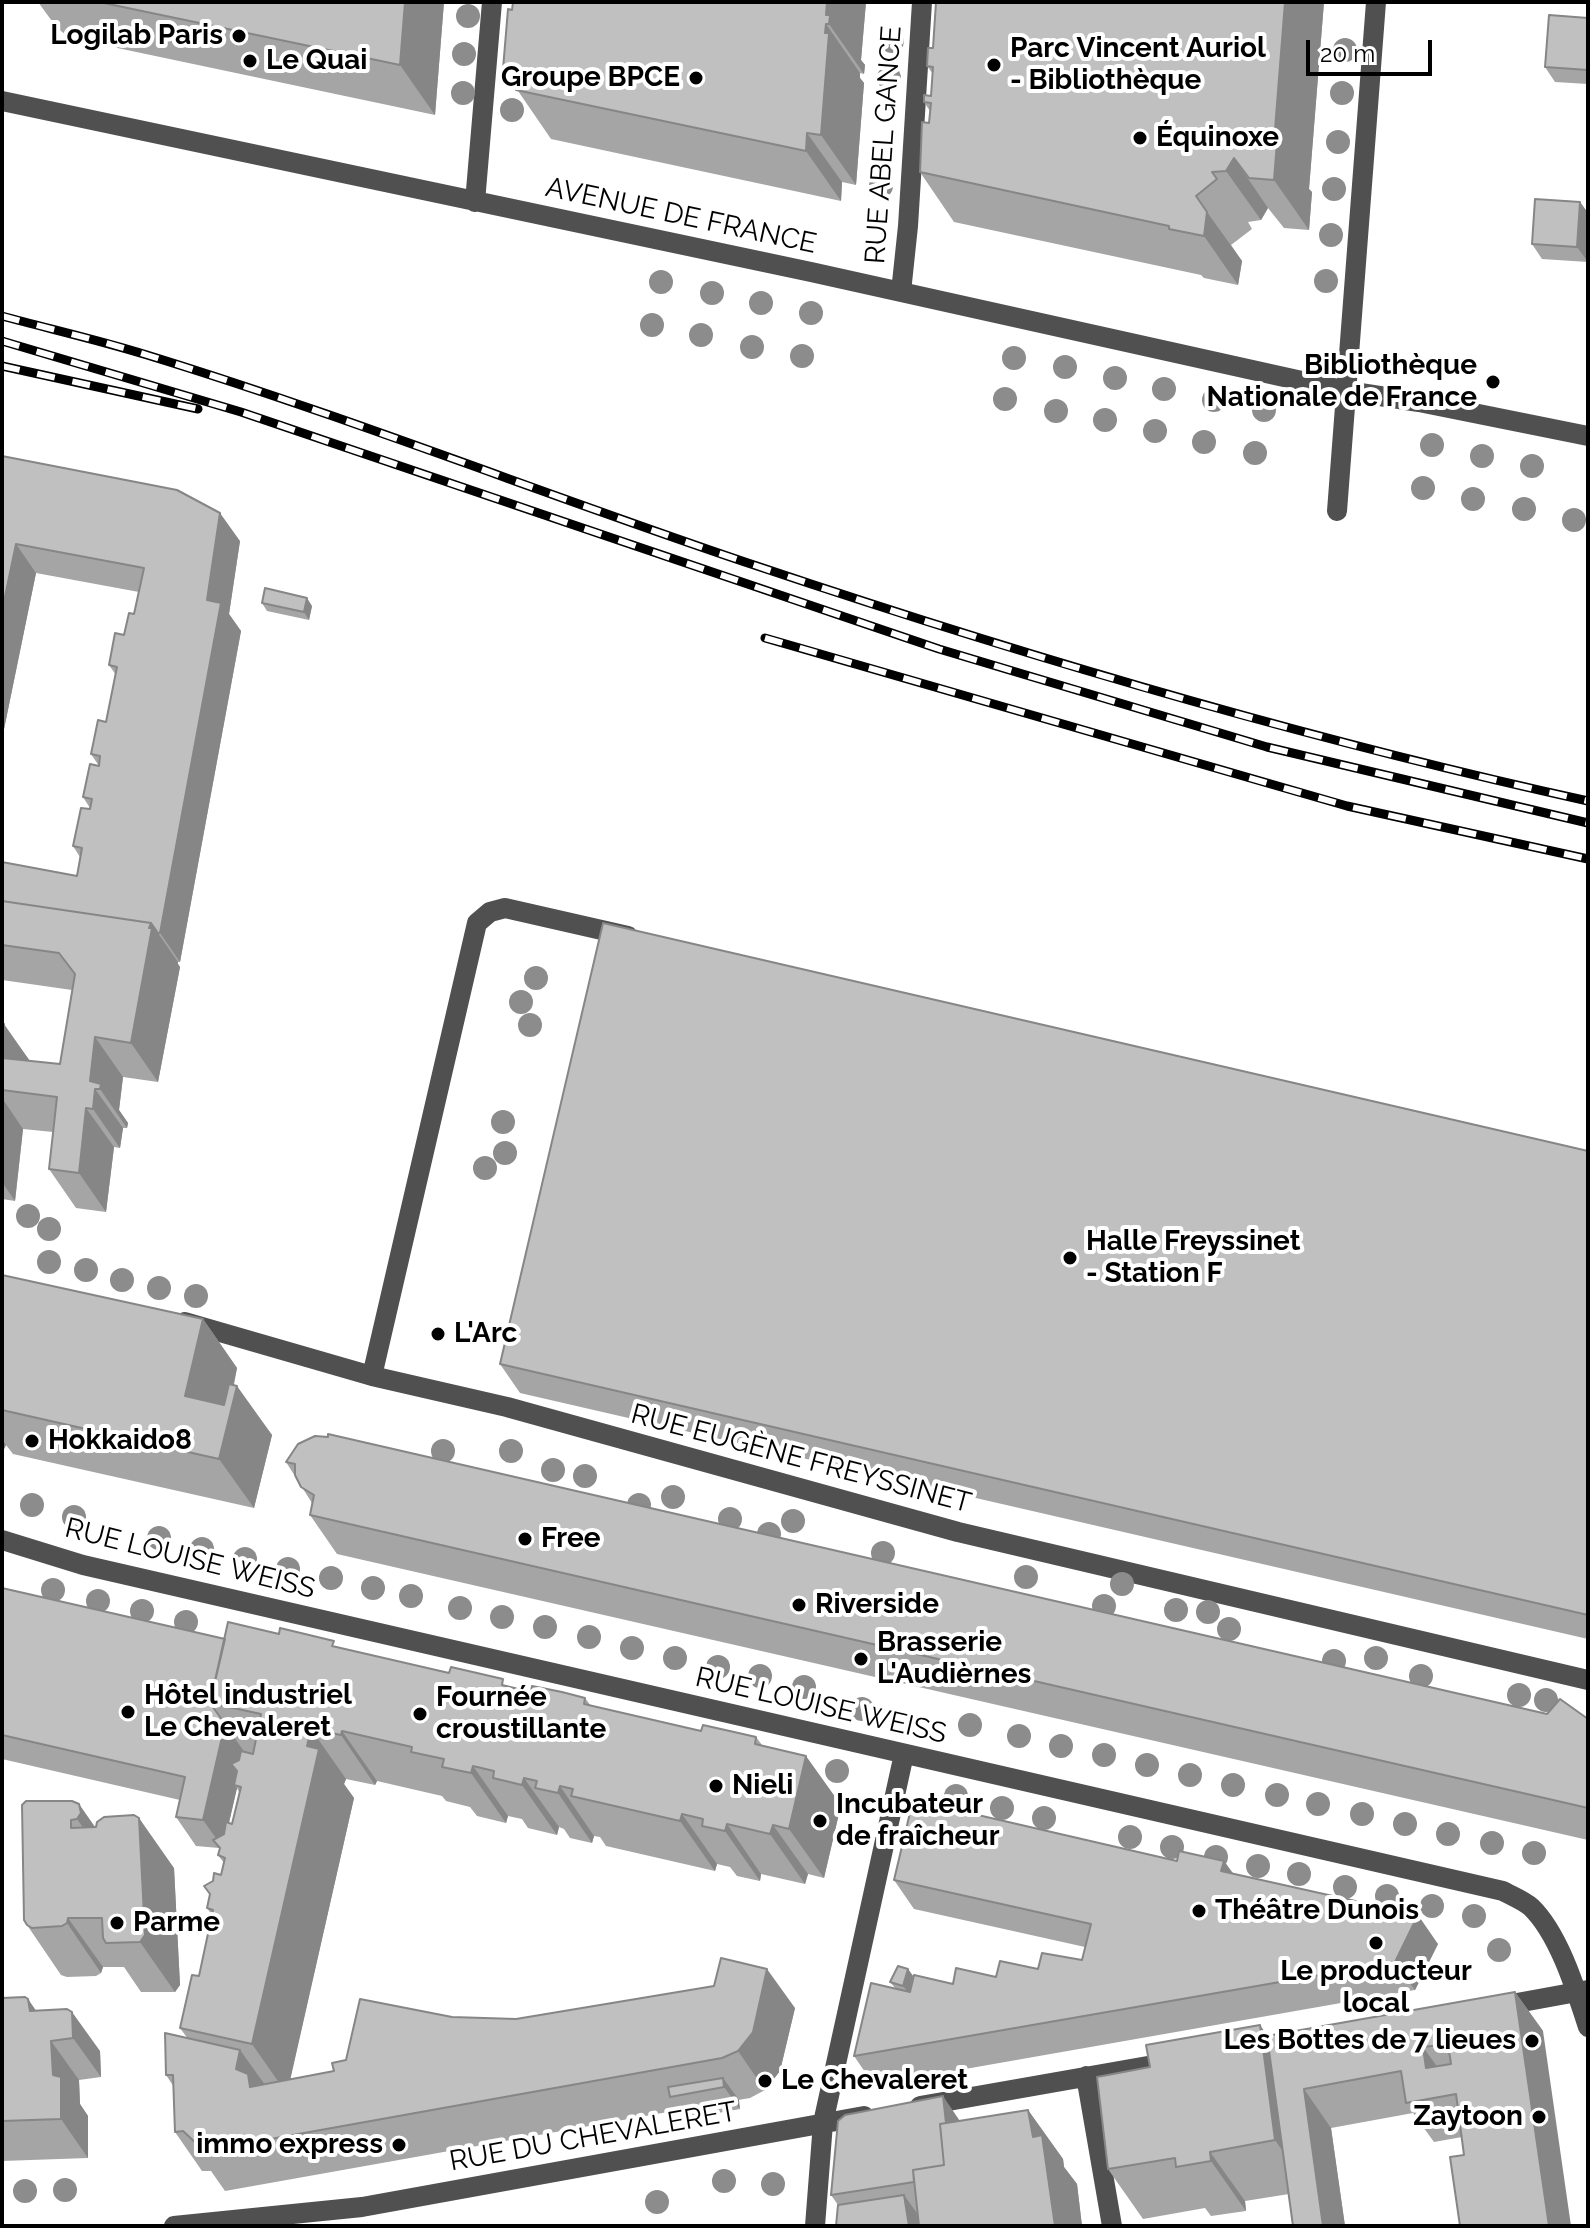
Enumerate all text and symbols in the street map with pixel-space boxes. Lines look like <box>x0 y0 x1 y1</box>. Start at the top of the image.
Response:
place label: Logilab Paris <box>50 19 223 53</box>
scale bar <box>1310 24 1436 74</box>
street label: RUE ABEL GANCE <box>859 25 909 265</box>
marker: Logilab Paris <box>230 27 248 45</box>
place label: Parc Vincent Auriol - Bibliothèque <box>1010 32 1266 98</box>
text: 20 m <box>1320 39 1375 68</box>
place label: Le Quai <box>266 44 367 78</box>
marker: Le Quai <box>241 52 259 70</box>
marker: Parc Vincent Auriol - Bibliothèque <box>985 56 1003 74</box>
place label: Groupe BPCE <box>501 61 680 95</box>
marker: Groupe BPCE <box>687 69 705 87</box>
place label: Équinoxe <box>1156 121 1279 155</box>
marker: Équinoxe <box>1131 129 1149 147</box>
street label: AVENUE DE FRANCE <box>543 171 819 261</box>
place label: Bibliothèque Nationale de France <box>1207 349 1477 415</box>
marker: Bibliothèque Nationale de France <box>1484 373 1502 391</box>
place label: Halle Freyssinet - Station F <box>1086 1225 1300 1291</box>
marker: Halle Freyssinet - Station F <box>1061 1249 1079 1267</box>
place label: L'Arc <box>454 1317 517 1351</box>
marker: L'Arc <box>429 1325 447 1343</box>
street label: RUE EUGÈNE FREYSSINET <box>627 1397 975 1521</box>
place label: Hokkaido8 <box>48 1424 192 1458</box>
marker: Hokkaido8 <box>23 1432 41 1450</box>
street label: RUE LOUISE WEISS <box>61 1512 319 1606</box>
place label: Free <box>541 1522 601 1556</box>
marker: Free <box>516 1530 534 1548</box>
place label: Riverside <box>815 1588 939 1622</box>
marker: Riverside <box>790 1596 808 1614</box>
place label: Brasserie L'Audièrnes <box>877 1626 1031 1692</box>
marker: Brasserie L'Audièrnes <box>852 1650 870 1668</box>
street label: RUE LOUISE WEISS <box>692 1661 950 1751</box>
place label: Hôtel industriel Le Chevaleret <box>144 1679 352 1745</box>
place label: Fournée croustillante <box>436 1681 606 1747</box>
marker: Hôtel industriel Le Chevaleret <box>119 1703 137 1721</box>
marker: Fournée croustillante <box>411 1705 429 1723</box>
place label: Nieli <box>732 1769 793 1803</box>
marker: Nieli <box>707 1777 725 1795</box>
place label: Incubateur de fraîcheur <box>836 1788 1000 1854</box>
marker: Incubateur de fraîcheur <box>811 1812 829 1830</box>
place label: Théâtre Dunois <box>1215 1894 1419 1928</box>
marker: Théâtre Dunois <box>1190 1902 1208 1920</box>
place label: Parme <box>133 1906 220 1940</box>
marker: Parme <box>108 1914 126 1932</box>
marker: Le producteur local <box>1367 1934 1385 1952</box>
place label: Le producteur local <box>1280 1955 1472 2021</box>
place label: Les Bottes de 7 lieues <box>1223 2024 1516 2058</box>
marker: Les Bottes de 7 lieues <box>1523 2032 1541 2050</box>
place label: Le Chevaleret <box>781 2064 968 2098</box>
marker: Le Chevaleret <box>756 2072 774 2090</box>
street label: RUE DU CHEVALERET <box>447 2095 739 2179</box>
place label: Zaytoon <box>1413 2100 1523 2134</box>
marker: Zaytoon <box>1530 2108 1548 2126</box>
place label: immo express <box>196 2128 383 2162</box>
marker: immo express <box>390 2136 408 2154</box>

